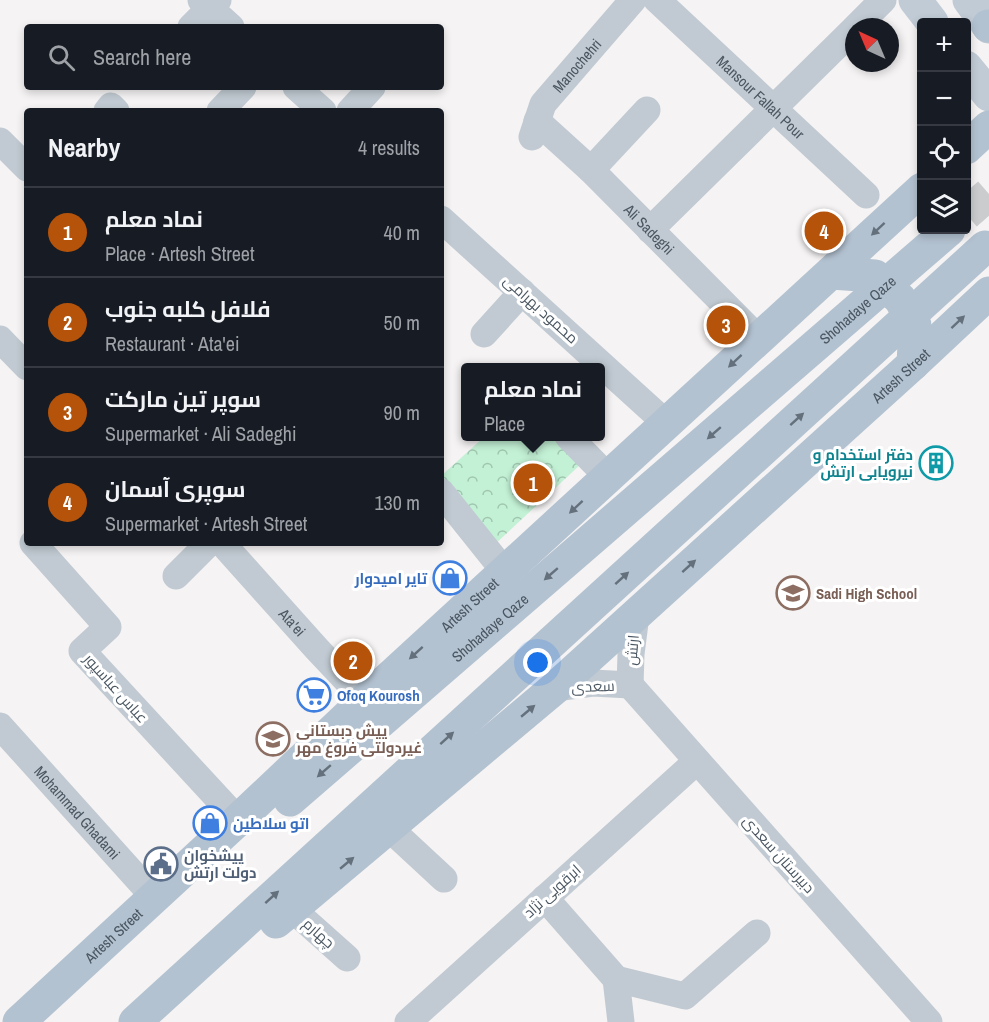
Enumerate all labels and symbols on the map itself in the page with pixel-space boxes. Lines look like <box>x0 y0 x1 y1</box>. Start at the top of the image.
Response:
north arrow <box>845 18 899 72</box>
street label: Manochehri <box>547 34 606 97</box>
street label: Mansour Fallah Pour <box>712 50 810 143</box>
street label: Ali Sadeghi <box>619 198 679 259</box>
pin: 4 <box>804 208 844 254</box>
one-way arrow <box>871 222 886 236</box>
street label: محمود بهرامی <box>499 270 583 348</box>
street label: Shohadaye Qaze <box>814 270 900 348</box>
pin: 3 <box>706 302 746 348</box>
one-way arrow <box>951 316 965 330</box>
street label: Artesh Street <box>866 343 934 408</box>
one-way arrow <box>728 354 743 367</box>
one-way arrow <box>790 412 804 426</box>
one-way arrow <box>707 426 722 439</box>
place label: دفتر استخدام و نیرویابی ارتش <box>813 444 913 482</box>
building icon: دفتر استخدام و نیرویابی ارتش <box>918 445 954 481</box>
pin: 1 <box>514 460 552 506</box>
one-way arrow <box>568 500 583 514</box>
shop icon: تایر امیدوار <box>432 560 468 596</box>
one-way arrow <box>682 560 696 574</box>
one-way arrow <box>544 567 559 580</box>
place label: تایر امیدوار <box>354 568 428 589</box>
street label: Artesh Street <box>435 572 503 637</box>
one-way arrow <box>614 572 629 585</box>
school or university icon: Sadi High School <box>775 575 811 611</box>
place label: Sadi High School <box>816 583 917 604</box>
street label: Shohadaye Qaze <box>447 588 533 666</box>
street label: Ata'ei <box>274 603 311 641</box>
street label: ارتش <box>620 634 644 666</box>
pin: 2 <box>334 638 372 684</box>
one-way arrow <box>409 646 424 660</box>
street label: عباس عباسپور <box>79 648 153 727</box>
your location <box>523 648 552 677</box>
street label: سعدی <box>571 675 615 697</box>
supermarket icon: Ofoq Kourosh <box>296 677 332 713</box>
place label: Ofoq Kourosh <box>337 685 420 706</box>
one-way arrow <box>520 704 536 717</box>
place label: پیش دبستانی غیردولتی فروغ مهر <box>295 720 422 758</box>
school or university icon: پیش دبستانی غیردولتی فروغ مهر <box>255 721 291 757</box>
one-way arrow <box>439 731 454 745</box>
street label: Mohammad Ghadami <box>30 761 125 863</box>
one-way arrow <box>316 764 332 777</box>
shop icon: اتو سلاطین <box>192 805 228 841</box>
street label: دبیرستان سعدی <box>738 810 820 898</box>
place label: اتو سلاطین <box>233 813 309 834</box>
place label: پیشخوان دولت ارتش <box>184 845 256 883</box>
public building icon: پیشخوان دولت ارتش <box>143 846 179 882</box>
one-way arrow <box>339 857 354 870</box>
street label: ابرقویی نژاد <box>519 860 585 922</box>
one-way arrow <box>264 891 278 905</box>
street label: Artesh Street <box>79 903 147 968</box>
street label: چهارم <box>299 913 339 953</box>

